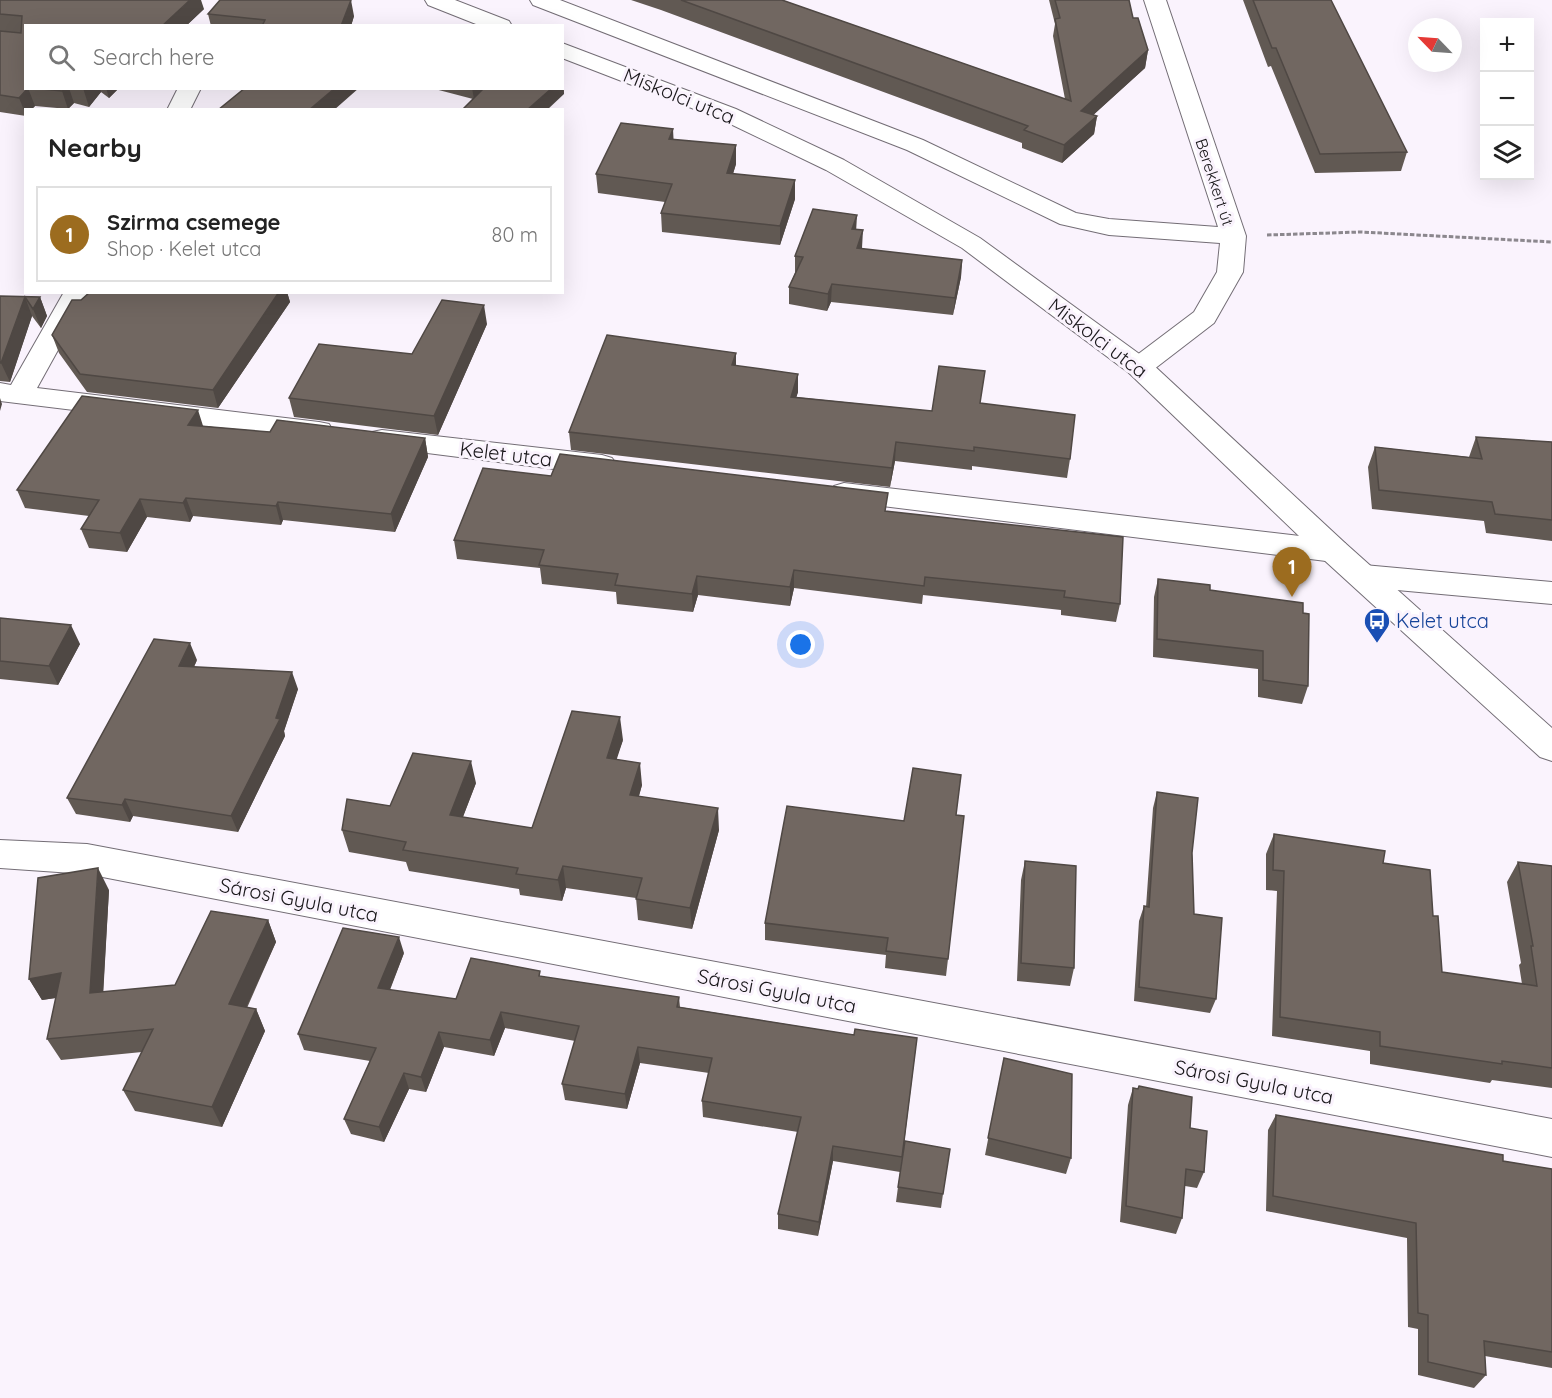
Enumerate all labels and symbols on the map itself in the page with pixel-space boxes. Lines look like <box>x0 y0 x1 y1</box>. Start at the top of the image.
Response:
north arrow <box>1408 18 1462 72</box>
street label: Miskolci utca <box>620 62 738 129</box>
street label: Berekkert út <box>1192 136 1238 228</box>
street label: Miskolci utca <box>1044 292 1153 383</box>
street label: Kelet utca <box>458 435 554 472</box>
pin: 1 <box>1272 548 1312 597</box>
bus stop icon: Kelet utca <box>1362 606 1392 644</box>
place label: Kelet utca <box>1396 608 1489 633</box>
your location <box>786 630 815 659</box>
street label: Sárosi Gyula utca <box>218 872 381 927</box>
street label: Sárosi Gyula utca <box>696 963 859 1018</box>
street label: Sárosi Gyula utca <box>1173 1054 1336 1109</box>

